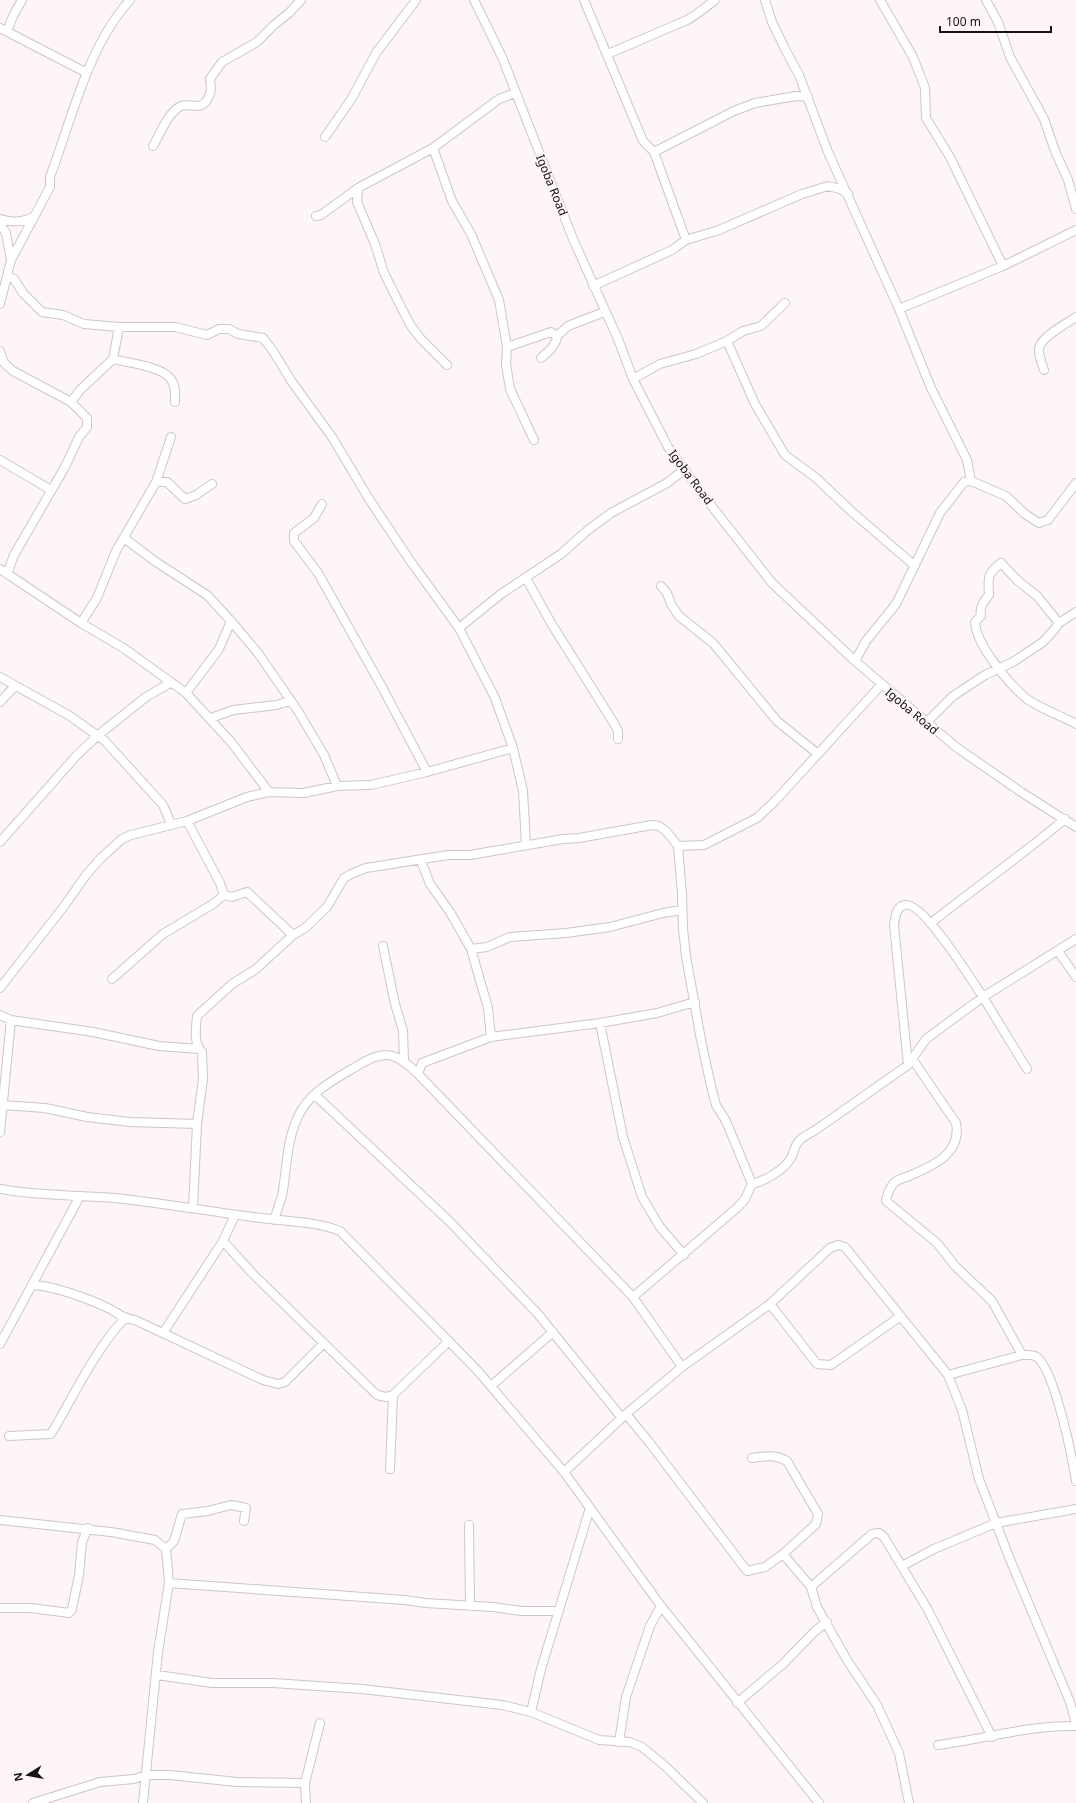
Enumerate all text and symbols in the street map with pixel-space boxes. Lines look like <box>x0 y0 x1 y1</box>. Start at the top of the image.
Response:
scale bar <box>940 8 1051 34</box>
text: 100 m <box>946 13 981 30</box>
street label: Igoba Road <box>532 152 572 218</box>
street label: Igoba Road <box>665 446 717 508</box>
street label: Igoba Road <box>882 684 942 738</box>
north arrow <box>8 1755 48 1795</box>
text: N <box>9 1771 26 1783</box>

